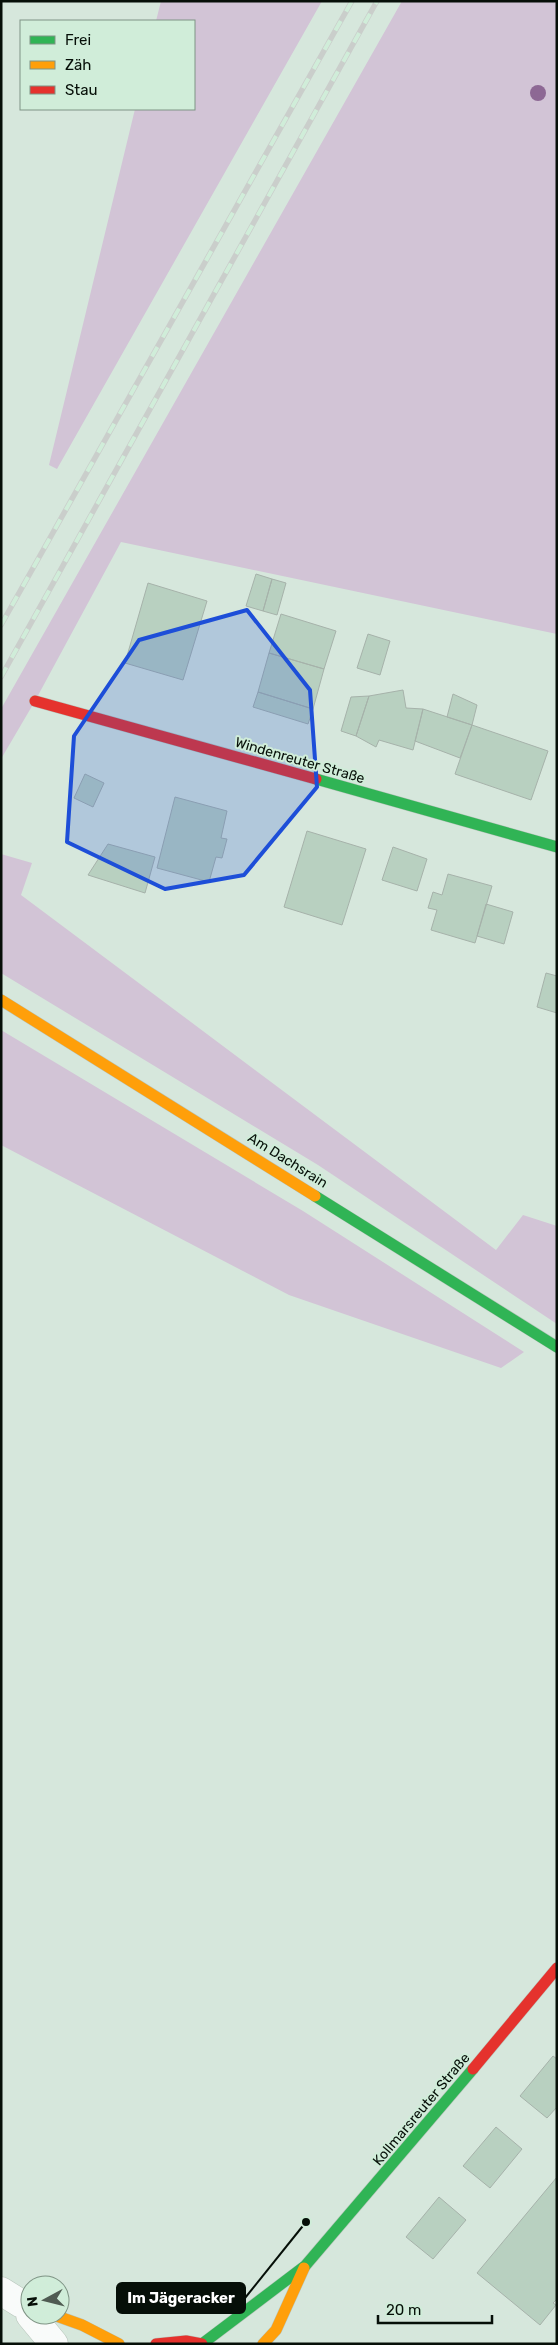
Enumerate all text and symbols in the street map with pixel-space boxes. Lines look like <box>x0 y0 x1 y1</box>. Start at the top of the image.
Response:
legend <box>20 20 195 110</box>
text: Frei <box>65 31 91 49</box>
text: Zäh <box>65 56 91 74</box>
text: Stau <box>65 81 98 99</box>
street label: Windenreuter Straße <box>233 734 367 787</box>
street label: Am Dachsrain <box>245 1129 331 1192</box>
street label: Kollmarsreuter Straße <box>369 2049 474 2169</box>
north arrow <box>20 2275 70 2325</box>
callout: Im Jägeracker <box>117 2283 245 2313</box>
text: Im Jägeracker <box>127 2289 235 2307</box>
scale bar <box>378 2292 492 2324</box>
text: N <box>24 2295 42 2308</box>
text: 20 m <box>386 2301 421 2319</box>

